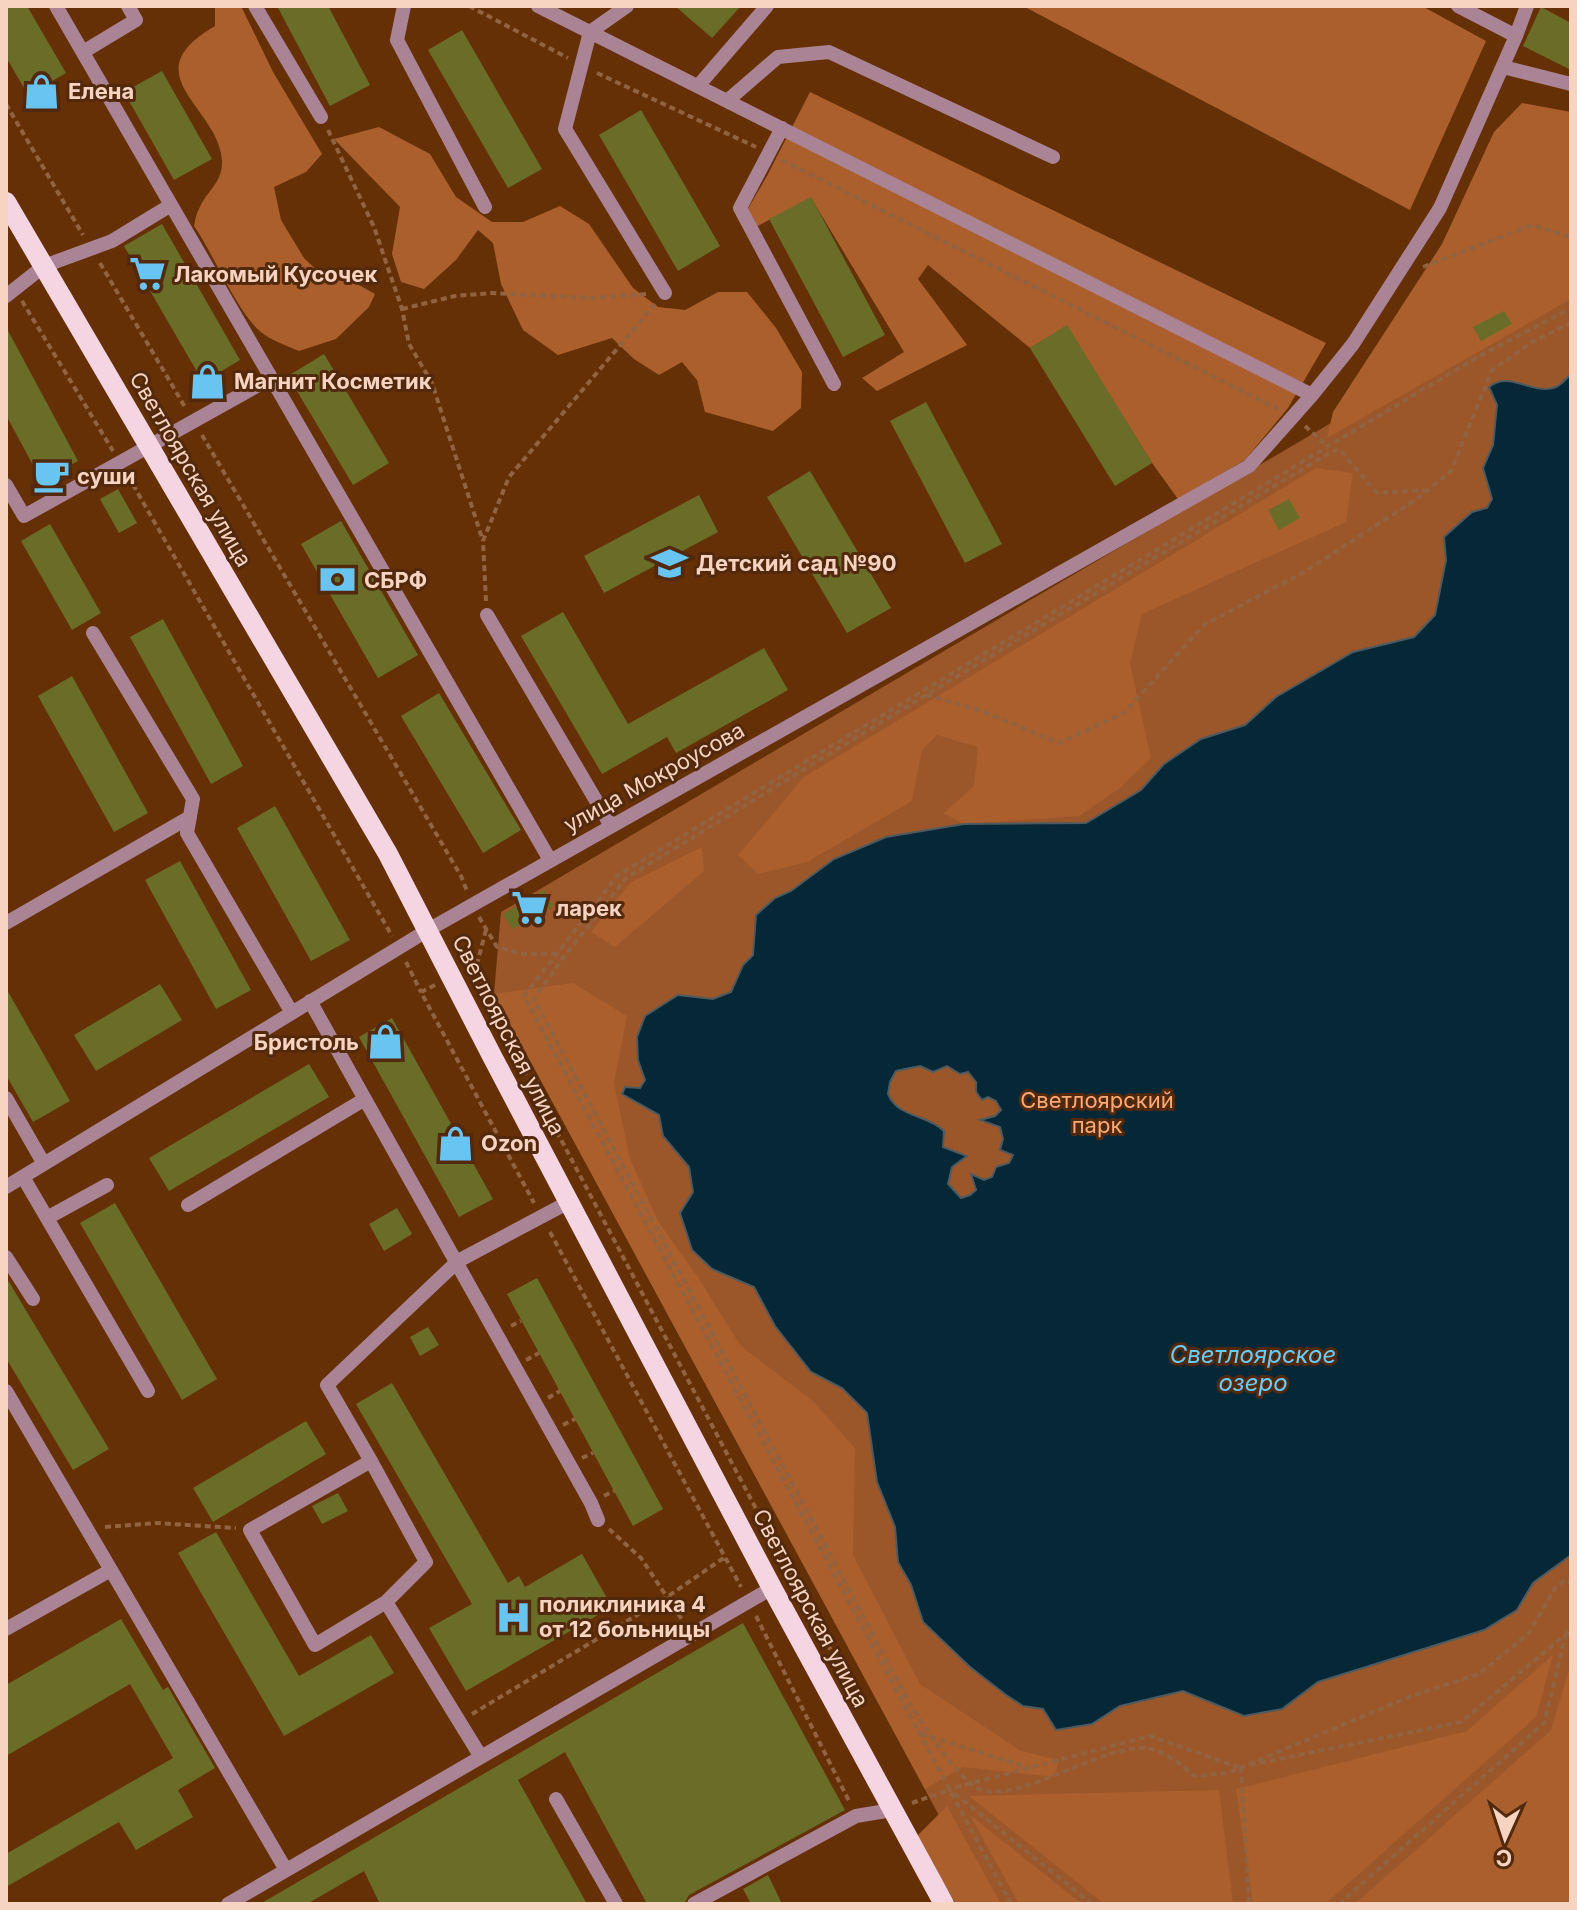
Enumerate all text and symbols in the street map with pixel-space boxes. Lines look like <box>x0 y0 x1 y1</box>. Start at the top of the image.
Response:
shop icon: Елена <box>23 72 61 110</box>
place label: Елена <box>68 78 134 104</box>
supermarket icon: Лакомый Кусочек <box>129 255 167 293</box>
place label: Лакомый Кусочек <box>174 261 377 287</box>
shop icon: Магнит Косметик <box>189 362 227 400</box>
street label: Светлоярская улица <box>125 367 257 571</box>
place label: Магнит Косметик <box>234 368 432 394</box>
cafe icon: суши <box>32 457 70 495</box>
place label: суши <box>77 463 135 489</box>
school or university icon: Детский сад №90 <box>651 544 689 582</box>
place label: Детский сад №90 <box>696 550 896 576</box>
bank icon: СБРФ <box>319 561 357 599</box>
place label: СБРФ <box>364 567 427 593</box>
street label: улица Мокроусова <box>559 717 749 837</box>
supermarket icon: ларек <box>511 889 549 927</box>
place label: ларек <box>556 895 622 921</box>
street label: Светлоярская улица <box>447 931 571 1139</box>
shop icon: Бристоль <box>366 1023 404 1061</box>
place label: Бристоль <box>254 1029 359 1055</box>
park label: Светлоярский парк <box>1020 1087 1174 1138</box>
shop icon: Ozon <box>436 1124 474 1162</box>
place label: Ozon <box>481 1130 537 1156</box>
water label: Светлоярское озеро <box>1170 1340 1336 1397</box>
street label: Светлоярская улица <box>748 1504 874 1712</box>
place label: поликлиника 4 от 12 больницы <box>539 1591 710 1642</box>
hospital icon: поликлиника 4 от 12 больницы <box>494 1598 532 1636</box>
north arrow <box>1465 1798 1545 1878</box>
text: С <box>1495 1845 1513 1871</box>

